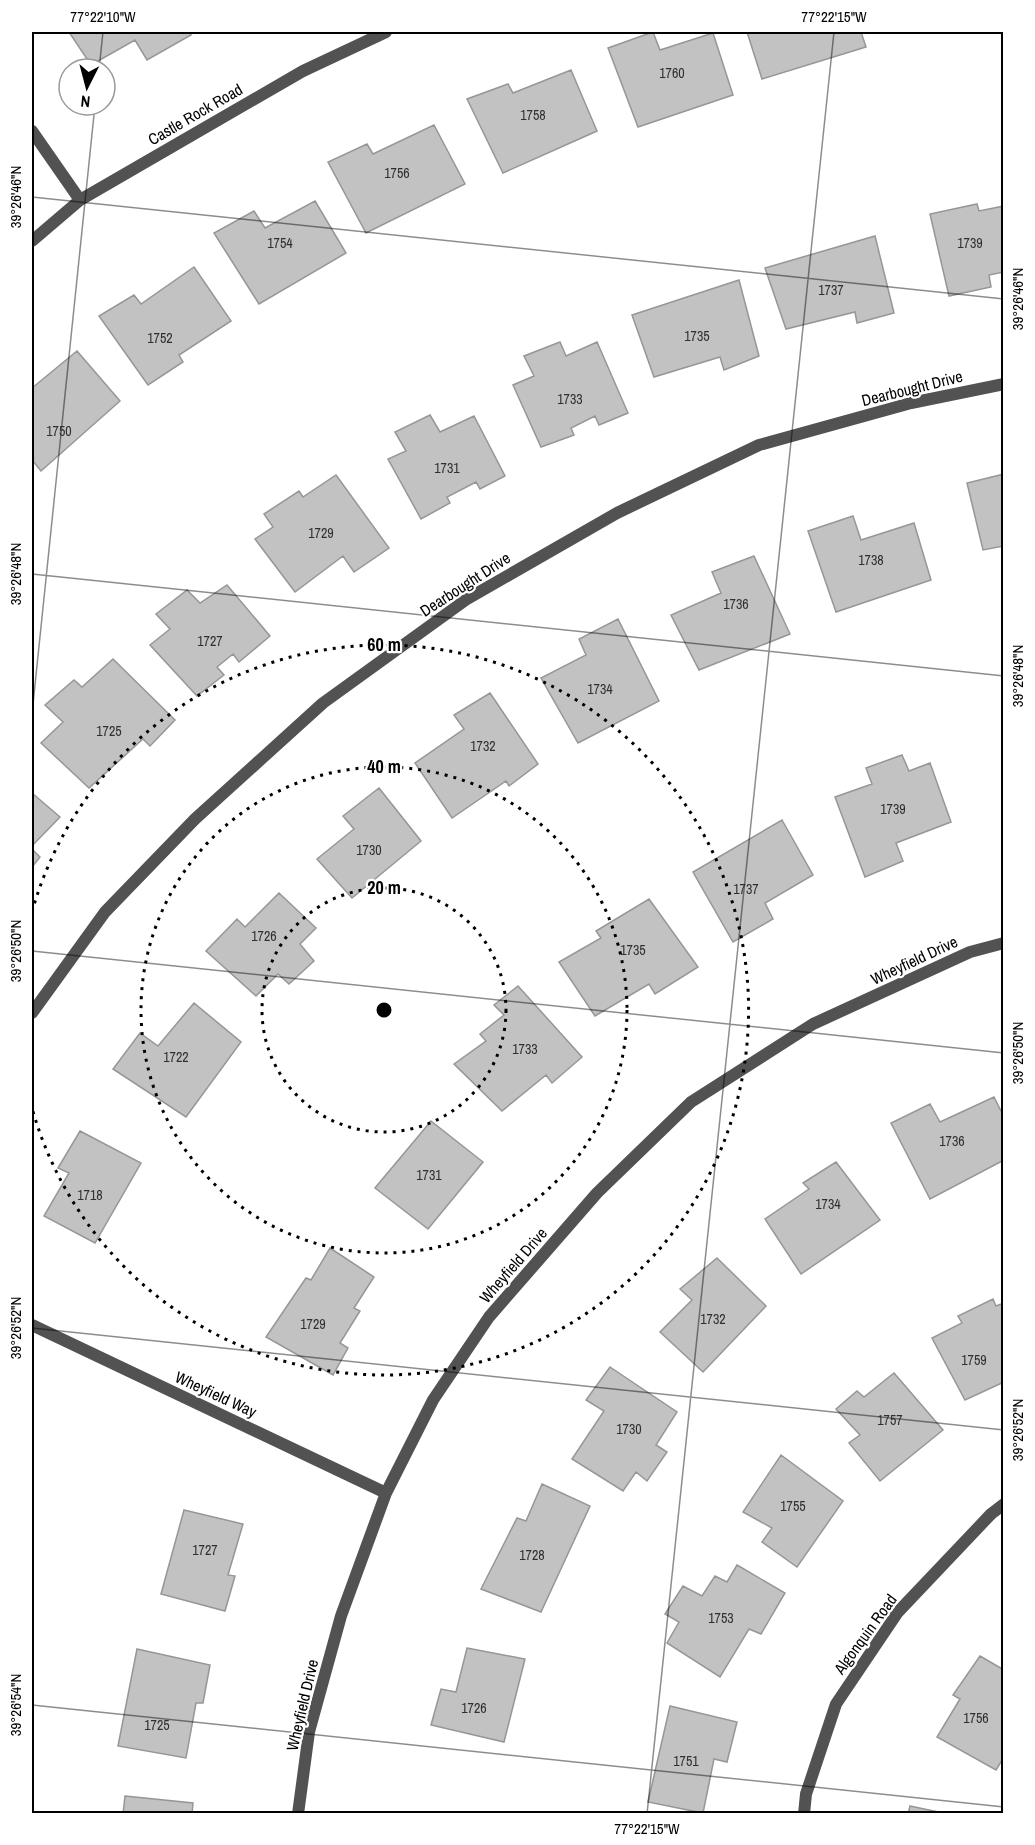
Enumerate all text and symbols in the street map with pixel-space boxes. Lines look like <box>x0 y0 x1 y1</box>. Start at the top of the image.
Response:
text: 77°22'10"W <box>70 6 136 27</box>
text: 77°22'15"W <box>801 6 867 27</box>
north arrow <box>57 57 117 117</box>
house number: 1760 <box>659 64 685 82</box>
street label: Castle Rock Road <box>144 78 246 150</box>
text: N <box>80 90 91 113</box>
house number: 1758 <box>520 106 546 124</box>
house number: 1756 <box>384 164 410 182</box>
text: 39°26'46"N <box>5 166 26 228</box>
house number: 1754 <box>267 234 293 252</box>
house number: 1739 <box>957 234 983 252</box>
text: 39°26'46"N <box>1007 268 1028 330</box>
house number: 1737 <box>818 281 844 299</box>
house number: 1735 <box>684 327 710 345</box>
house number: 1752 <box>147 329 173 347</box>
street label: Dearbought Drive <box>859 365 965 411</box>
house number: 1733 <box>557 390 583 408</box>
house number: 1750 <box>46 422 72 440</box>
house number: 1731 <box>434 459 460 477</box>
house number: 1729 <box>308 524 334 542</box>
text: 39°26'48"N <box>5 543 26 605</box>
street label: Dearbought Drive <box>416 547 514 621</box>
house number: 1738 <box>858 551 884 569</box>
house number: 1736 <box>723 595 749 613</box>
house number: 1727 <box>197 632 223 650</box>
text: 60 m <box>367 632 401 657</box>
text: 39°26'48"N <box>1007 645 1028 707</box>
house number: 1734 <box>587 680 613 698</box>
house number: 1725 <box>96 722 122 740</box>
house number: 1732 <box>470 737 496 755</box>
text: 40 m <box>367 754 401 779</box>
house number: 1739 <box>880 800 906 818</box>
house number: 1730 <box>356 841 382 859</box>
text: 20 m <box>367 875 401 900</box>
house number: 1737 <box>733 880 759 898</box>
text: 39°26'50"N <box>5 920 26 982</box>
house number: 1726 <box>251 927 277 945</box>
street label: Wheyfield Drive <box>867 930 961 990</box>
house number: 1735 <box>620 941 646 959</box>
centre of rings <box>374 1000 394 1020</box>
text: 39°26'50"N <box>1007 1022 1028 1084</box>
house number: 1733 <box>512 1040 538 1058</box>
house number: 1722 <box>163 1048 189 1066</box>
house number: 1736 <box>939 1132 965 1150</box>
house number: 1731 <box>416 1166 442 1184</box>
house number: 1718 <box>77 1186 103 1204</box>
house number: 1734 <box>815 1195 841 1213</box>
street label: Wheyfield Drive <box>474 1223 552 1307</box>
text: 39°26'52"N <box>5 1297 26 1359</box>
house number: 1732 <box>700 1310 726 1328</box>
house number: 1729 <box>300 1315 326 1333</box>
house number: 1759 <box>961 1351 987 1369</box>
street label: Wheyfield Way <box>172 1365 261 1423</box>
text: 39°26'52"N <box>1007 1399 1028 1461</box>
house number: 1757 <box>877 1411 903 1429</box>
house number: 1730 <box>616 1420 642 1438</box>
house number: 1755 <box>780 1497 806 1515</box>
house number: 1727 <box>192 1541 218 1559</box>
house number: 1728 <box>519 1546 545 1564</box>
street label: Algonquin Road <box>828 1589 902 1679</box>
house number: 1753 <box>708 1609 734 1627</box>
street label: Wheyfield Drive <box>281 1657 323 1753</box>
text: 39°26'54"N <box>5 1674 26 1736</box>
house number: 1726 <box>461 1699 487 1717</box>
house number: 1756 <box>963 1709 989 1727</box>
house number: 1725 <box>144 1716 170 1734</box>
house number: 1751 <box>673 1752 699 1770</box>
text: 77°22'15"W <box>614 1818 680 1839</box>

